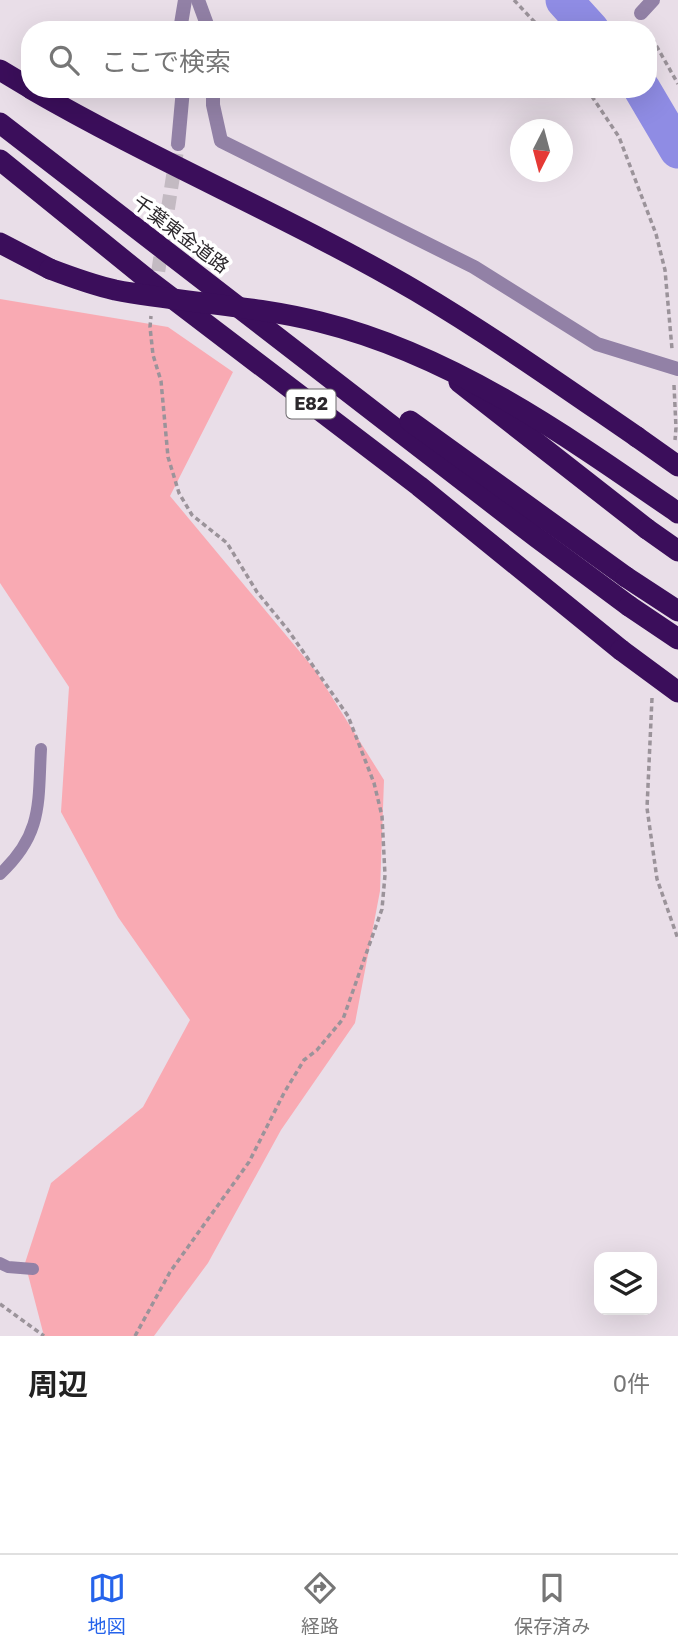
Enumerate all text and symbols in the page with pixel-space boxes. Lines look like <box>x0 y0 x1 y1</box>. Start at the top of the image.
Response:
search box <box>21 21 657 98</box>
icon: search <box>45 41 83 79</box>
text: ここで検索 <box>101 46 231 77</box>
north arrow <box>510 119 573 182</box>
street label: 千葉東金道路 <box>129 190 234 277</box>
road number: E82 <box>286 390 336 418</box>
map controls <box>594 1252 657 1315</box>
button: layers <box>594 1252 657 1315</box>
text: 周辺 <box>28 1366 88 1402</box>
text: 0件 <box>613 1369 650 1397</box>
tab: 地図 <box>88 1569 126 1638</box>
tab: 経路 <box>301 1569 339 1638</box>
tab: 保存済み <box>514 1569 590 1638</box>

